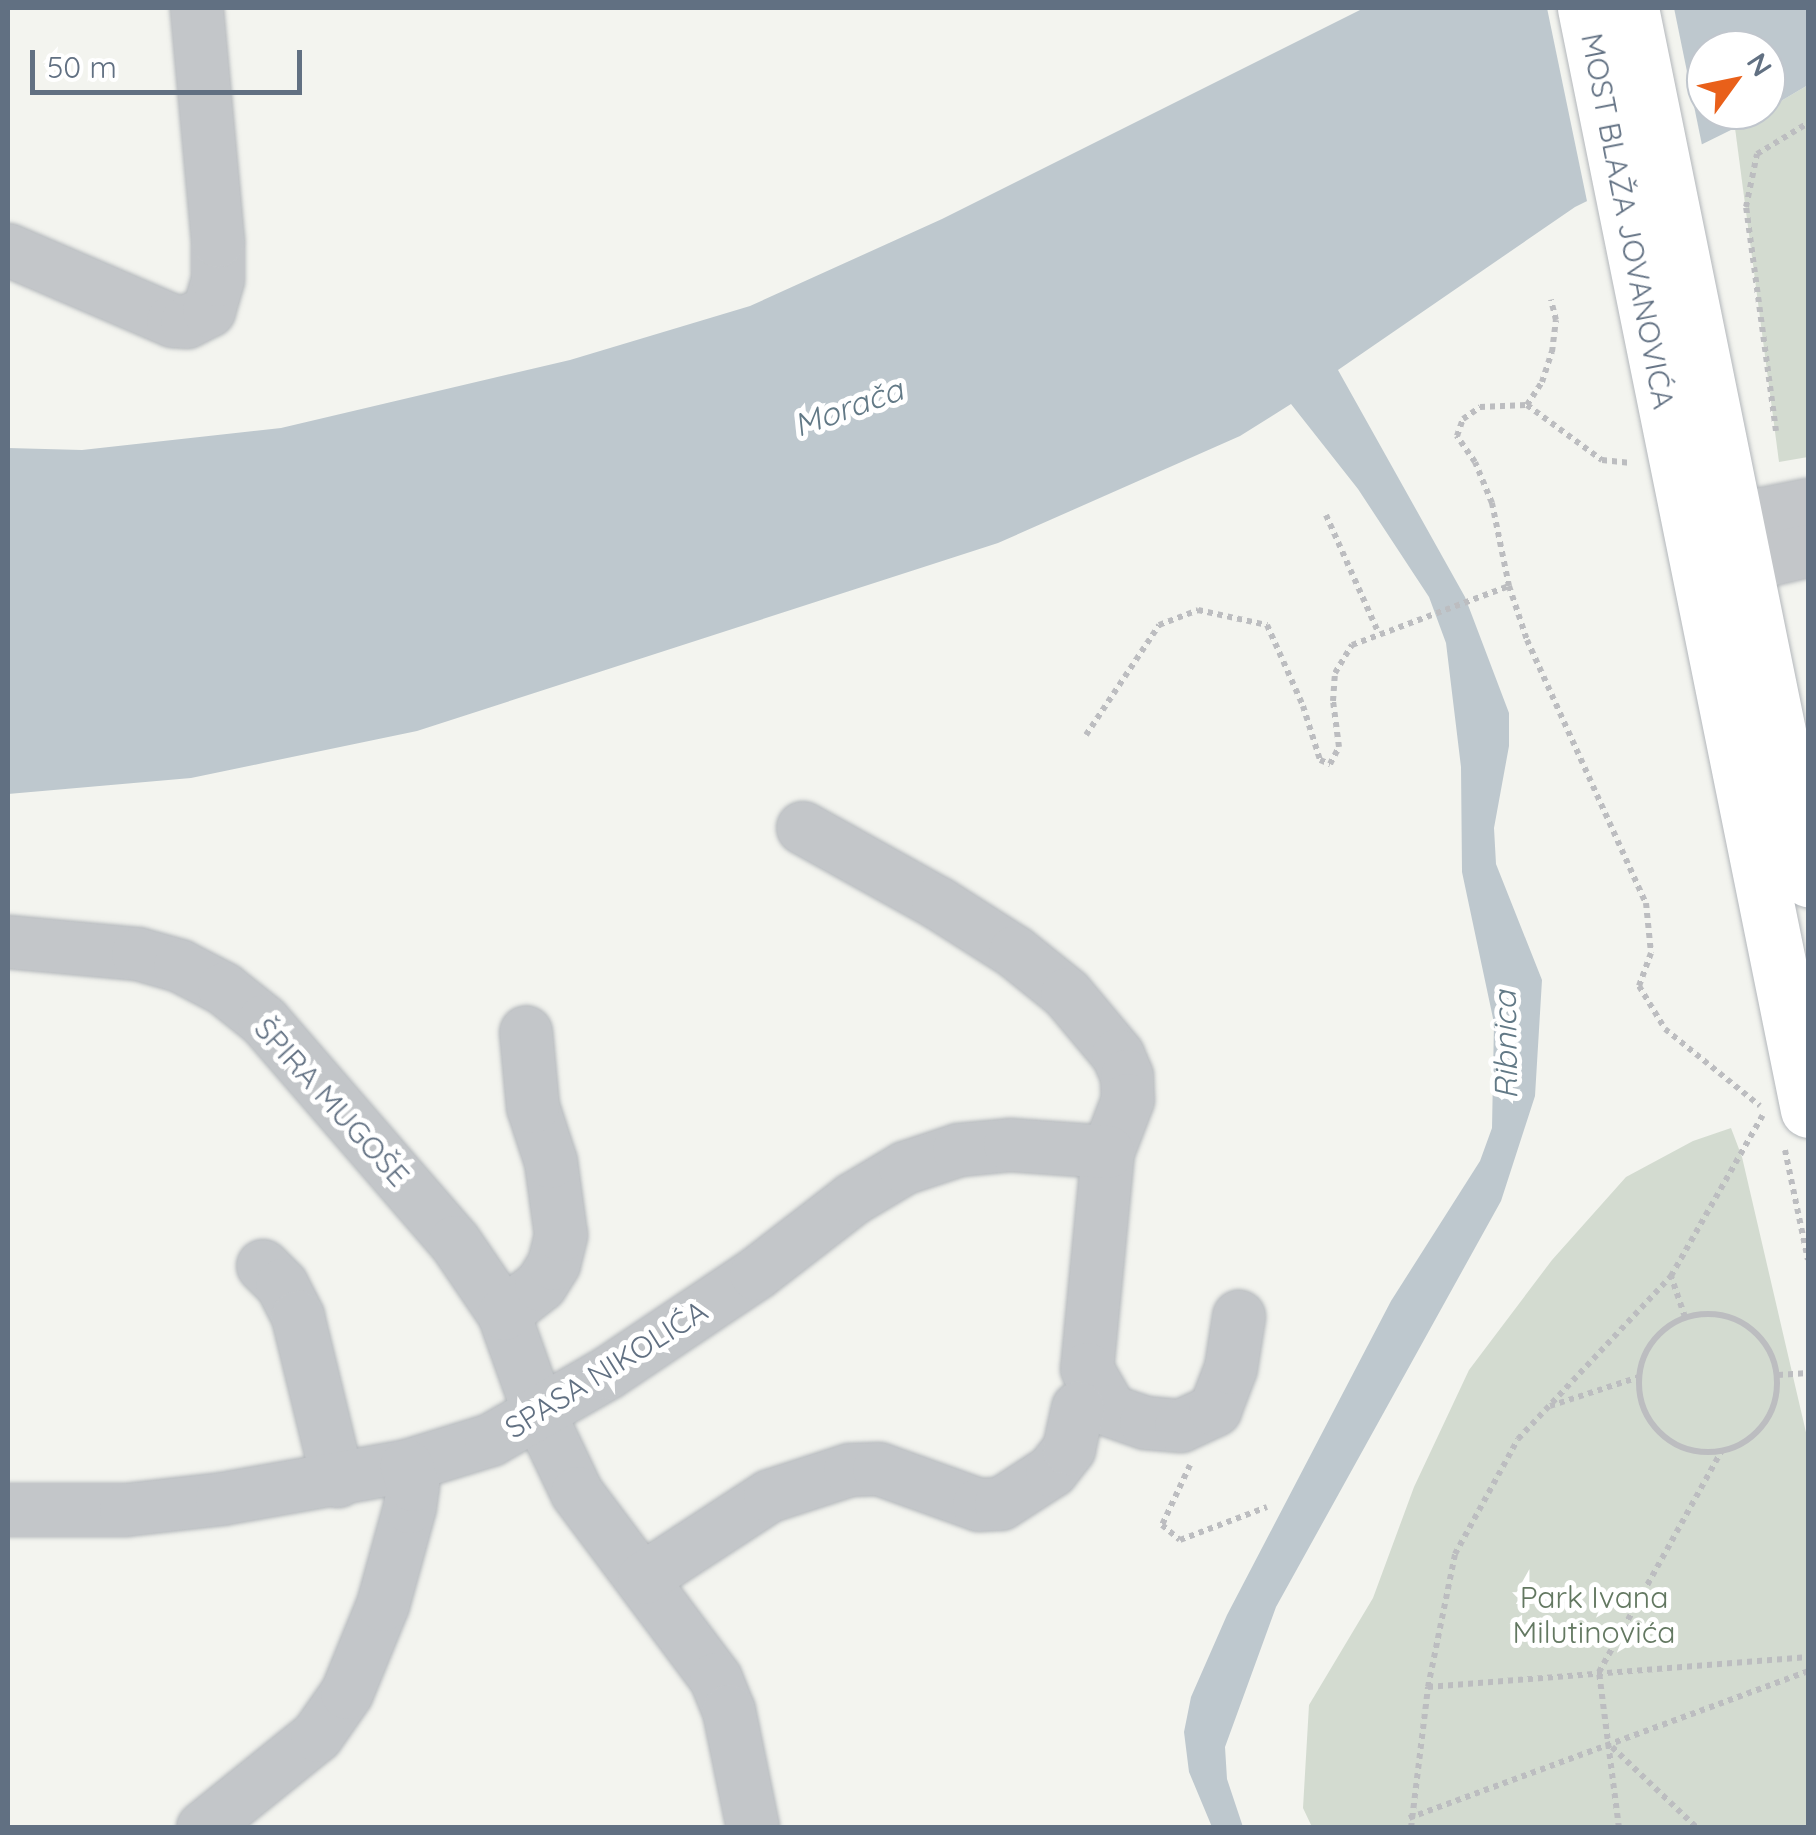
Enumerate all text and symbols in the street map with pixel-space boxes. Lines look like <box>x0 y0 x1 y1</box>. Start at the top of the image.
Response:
scale bar <box>35 30 308 92</box>
street label: MOST BLAŽA JOVANOVIĆA <box>1574 30 1682 412</box>
north arrow <box>1686 30 1786 130</box>
text: N <box>1740 46 1780 83</box>
text: 50 m <box>47 48 117 86</box>
water label: Morača <box>788 370 908 444</box>
water label: Ribnica <box>1485 990 1525 1100</box>
street label: ŠPIRA MUGOŠE <box>247 1010 417 1194</box>
street label: SPASA NIKOLIĆA <box>498 1292 714 1446</box>
park label: Park Ivana Milutinovića <box>1513 1579 1675 1650</box>

